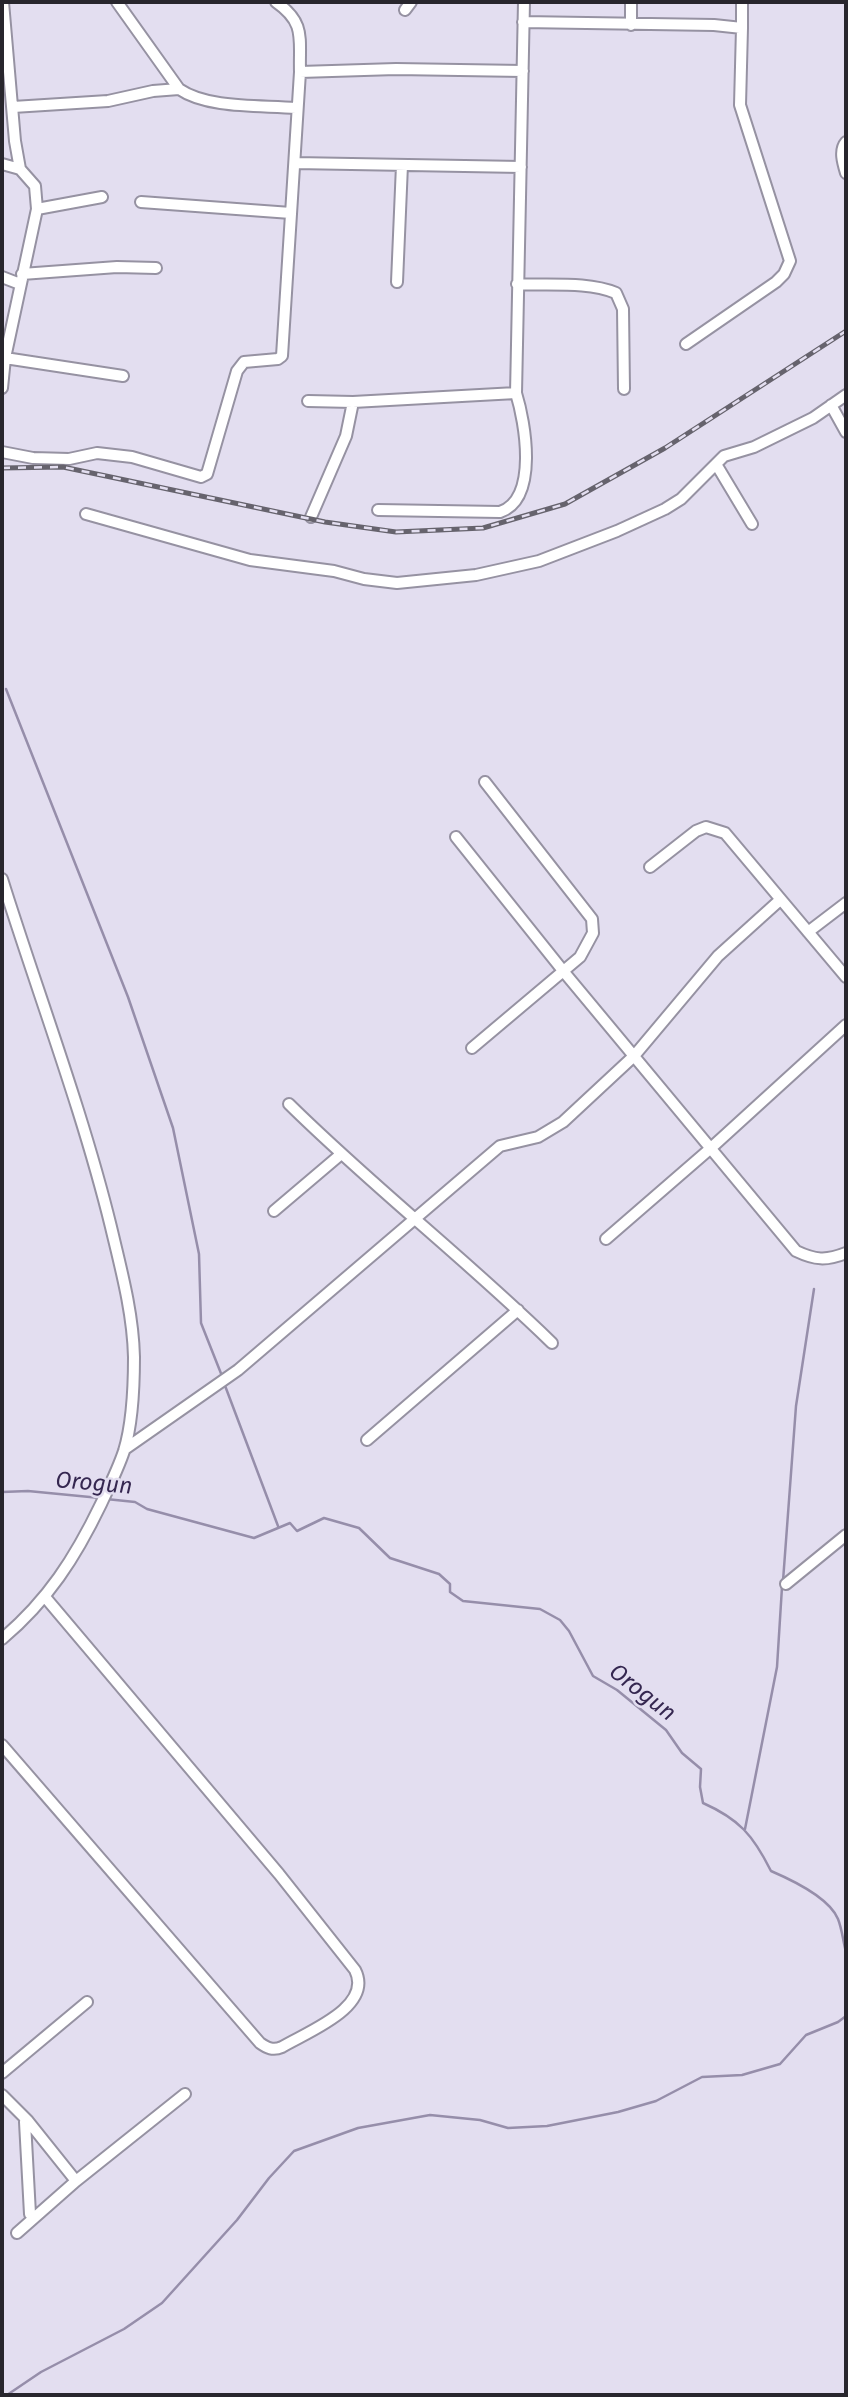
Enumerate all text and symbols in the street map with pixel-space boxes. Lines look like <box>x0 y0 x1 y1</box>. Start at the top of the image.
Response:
water label: Orogun <box>54 1467 134 1501</box>
water label: Orogun <box>603 1658 681 1728</box>

